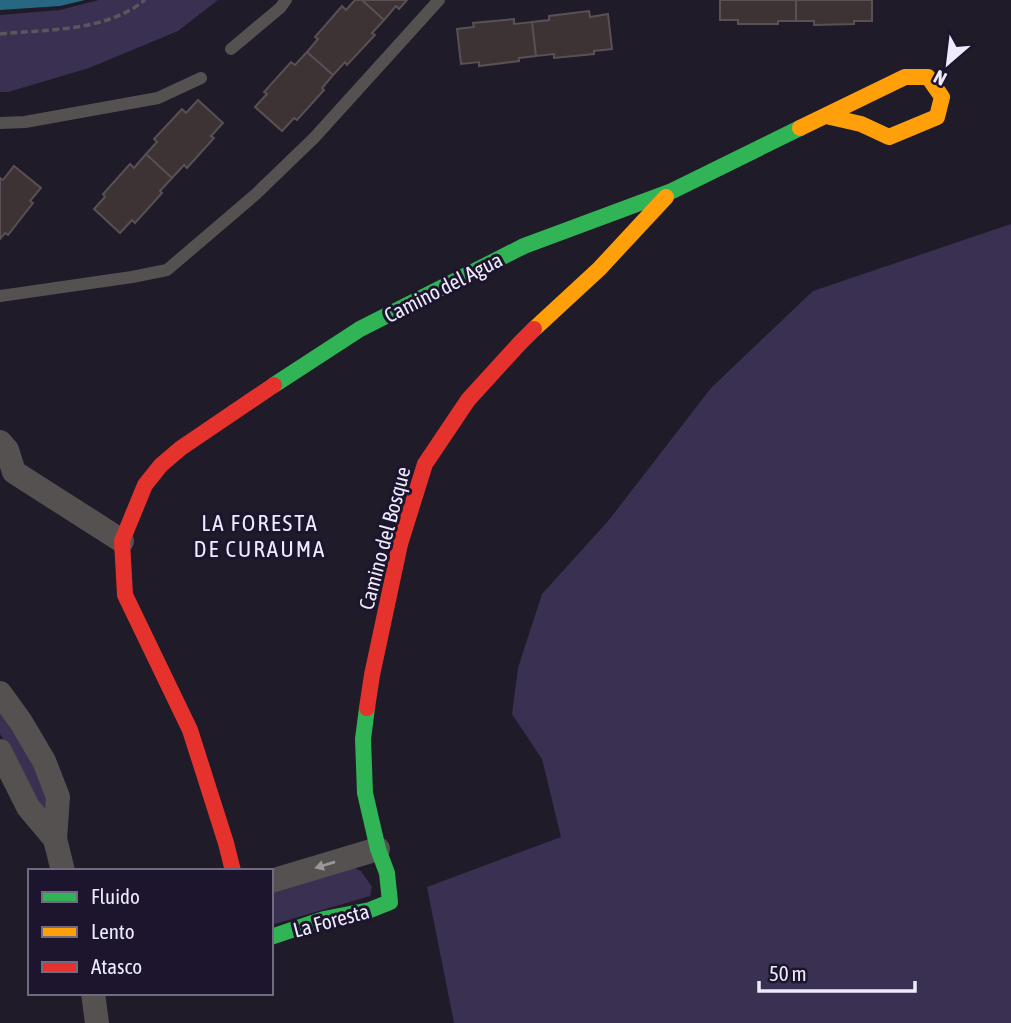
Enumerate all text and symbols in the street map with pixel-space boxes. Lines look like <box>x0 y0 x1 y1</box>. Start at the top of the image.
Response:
north arrow <box>913 28 983 98</box>
text: N <box>930 66 950 90</box>
street label: Camino del Agua <box>380 247 506 327</box>
street label: Camino del Bosque <box>353 464 415 612</box>
district label: LA FORESTA DE CURAUMA <box>194 510 326 562</box>
one-way arrow <box>314 861 335 871</box>
legend <box>28 869 273 995</box>
text: Fluido <box>91 884 140 908</box>
street label: La Foresta <box>290 898 372 942</box>
text: Lento <box>91 919 135 943</box>
scale bar <box>759 950 915 994</box>
text: Atasco <box>91 954 142 978</box>
text: 50 m <box>769 961 807 985</box>

